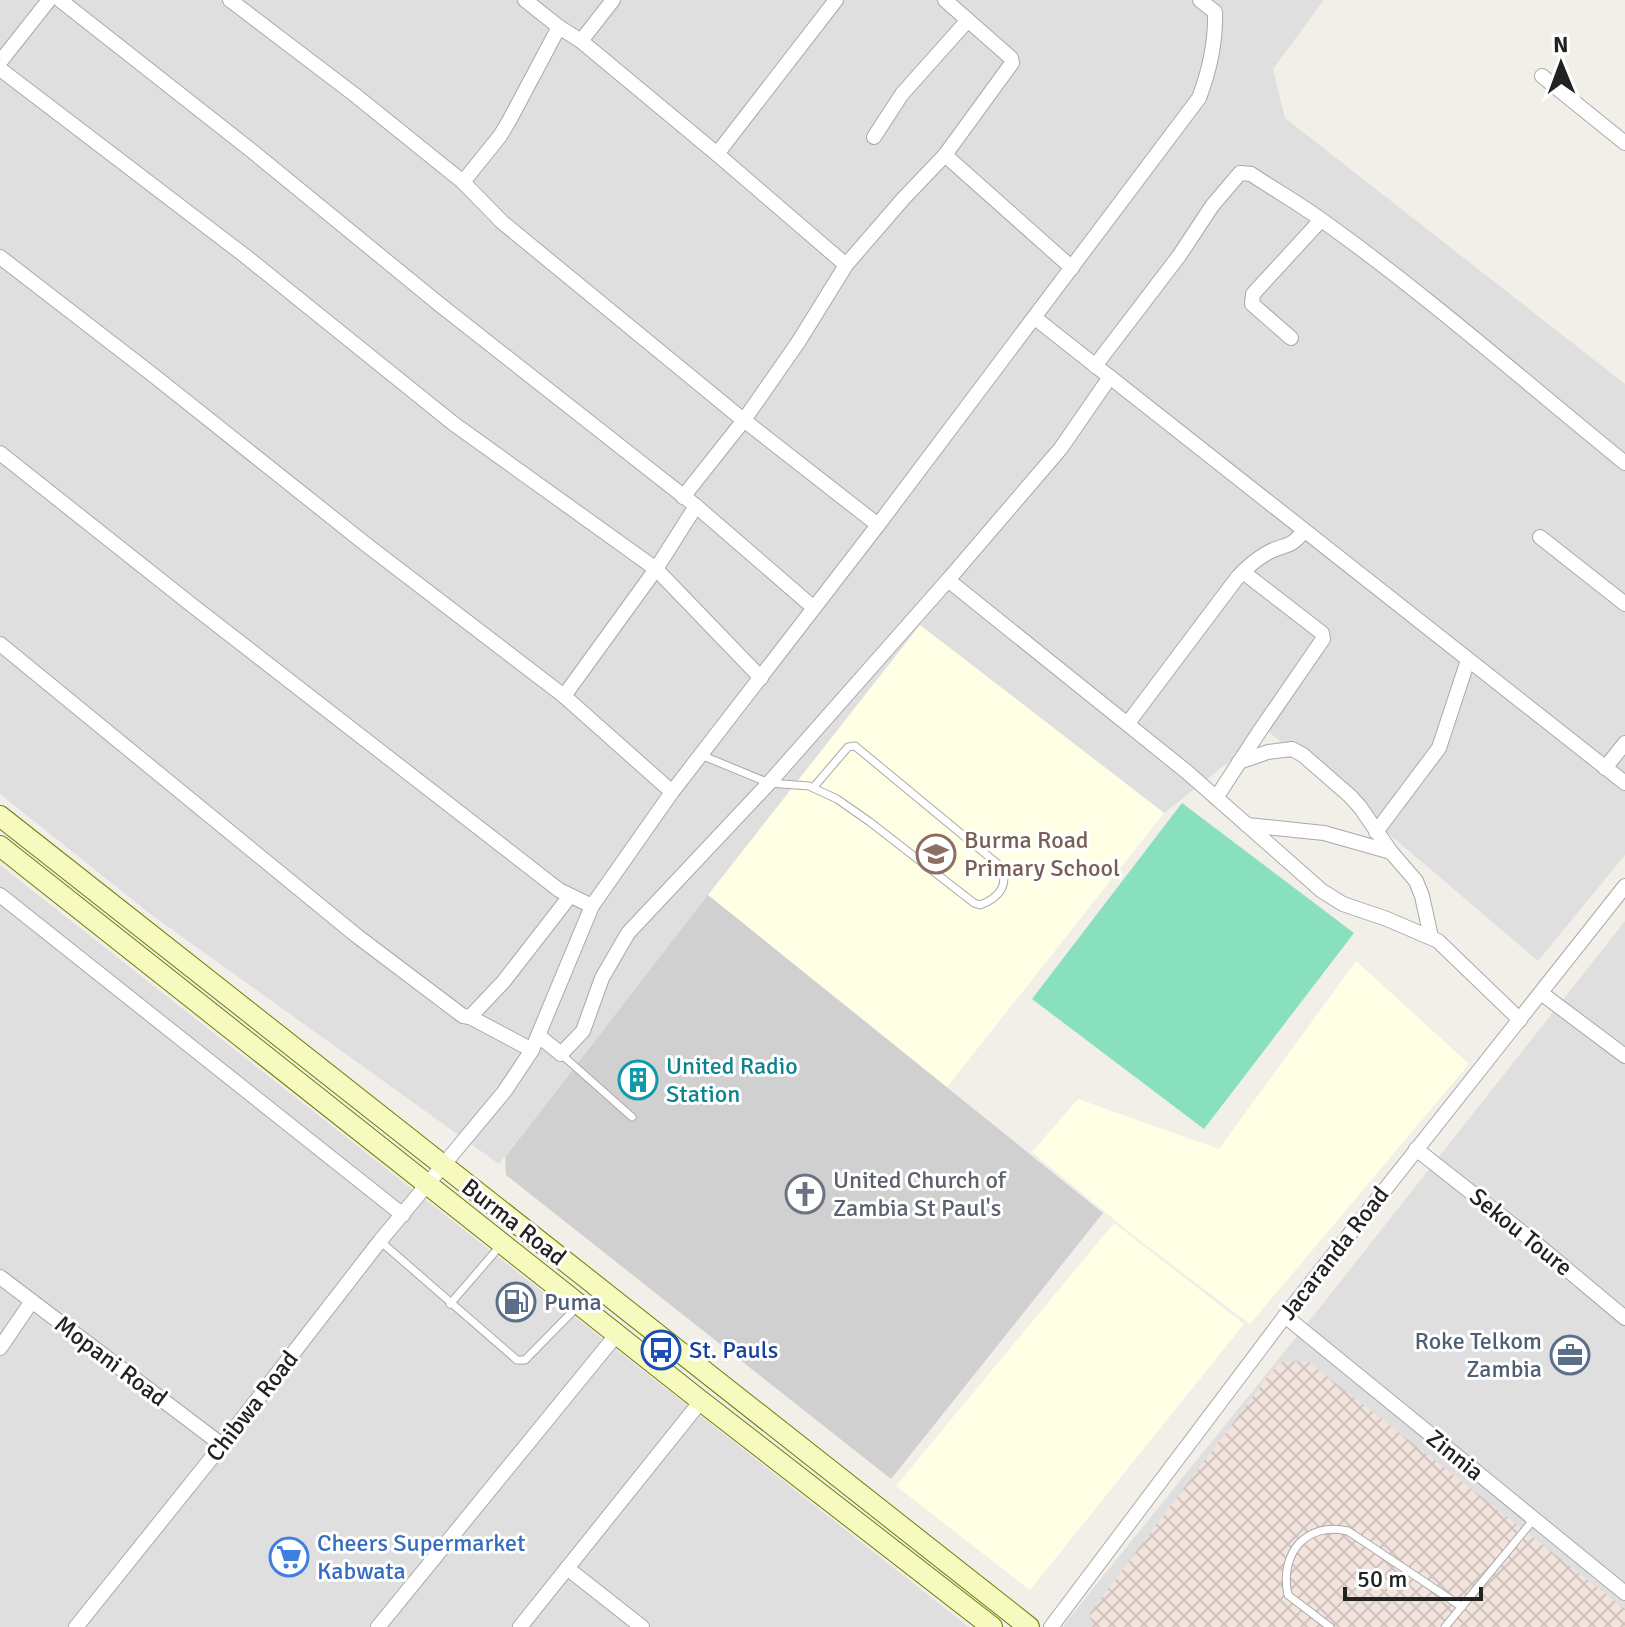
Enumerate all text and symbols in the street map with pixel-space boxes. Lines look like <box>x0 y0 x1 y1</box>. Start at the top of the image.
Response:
north arrow <box>1521 24 1601 104</box>
text: N <box>1553 31 1569 58</box>
place label: Burma Road Primary School <box>964 825 1120 883</box>
school or university icon: Burma Road Primary School <box>915 833 957 875</box>
place label: United Radio Station <box>666 1051 798 1109</box>
building icon: United Radio Station <box>617 1059 659 1101</box>
place label: United Church of Zambia St Paul's <box>833 1165 1007 1223</box>
street label: Burma Road <box>456 1172 572 1272</box>
church icon: United Church of Zambia St Paul's <box>784 1173 826 1215</box>
street label: Jacaranda Road <box>1273 1180 1395 1326</box>
street label: Sekou Toure <box>1464 1181 1578 1283</box>
fuel station icon: Puma <box>495 1281 537 1323</box>
place label: Puma <box>544 1287 602 1317</box>
street label: Mopani Road <box>49 1309 173 1413</box>
place label: Roke Telkom Zambia <box>1415 1326 1542 1384</box>
bus stop icon: St. Pauls <box>640 1329 682 1371</box>
office icon: Roke Telkom Zambia <box>1549 1334 1591 1376</box>
place label: St. Pauls <box>689 1335 778 1365</box>
street label: Chibwa Road <box>199 1345 305 1467</box>
street label: Zinnia <box>1420 1423 1490 1487</box>
place label: Cheers Supermarket Kabwata <box>317 1528 525 1586</box>
supermarket icon: Cheers Supermarket Kabwata <box>268 1536 310 1578</box>
scale bar <box>1345 1551 1481 1601</box>
text: 50 m <box>1357 1564 1407 1594</box>

